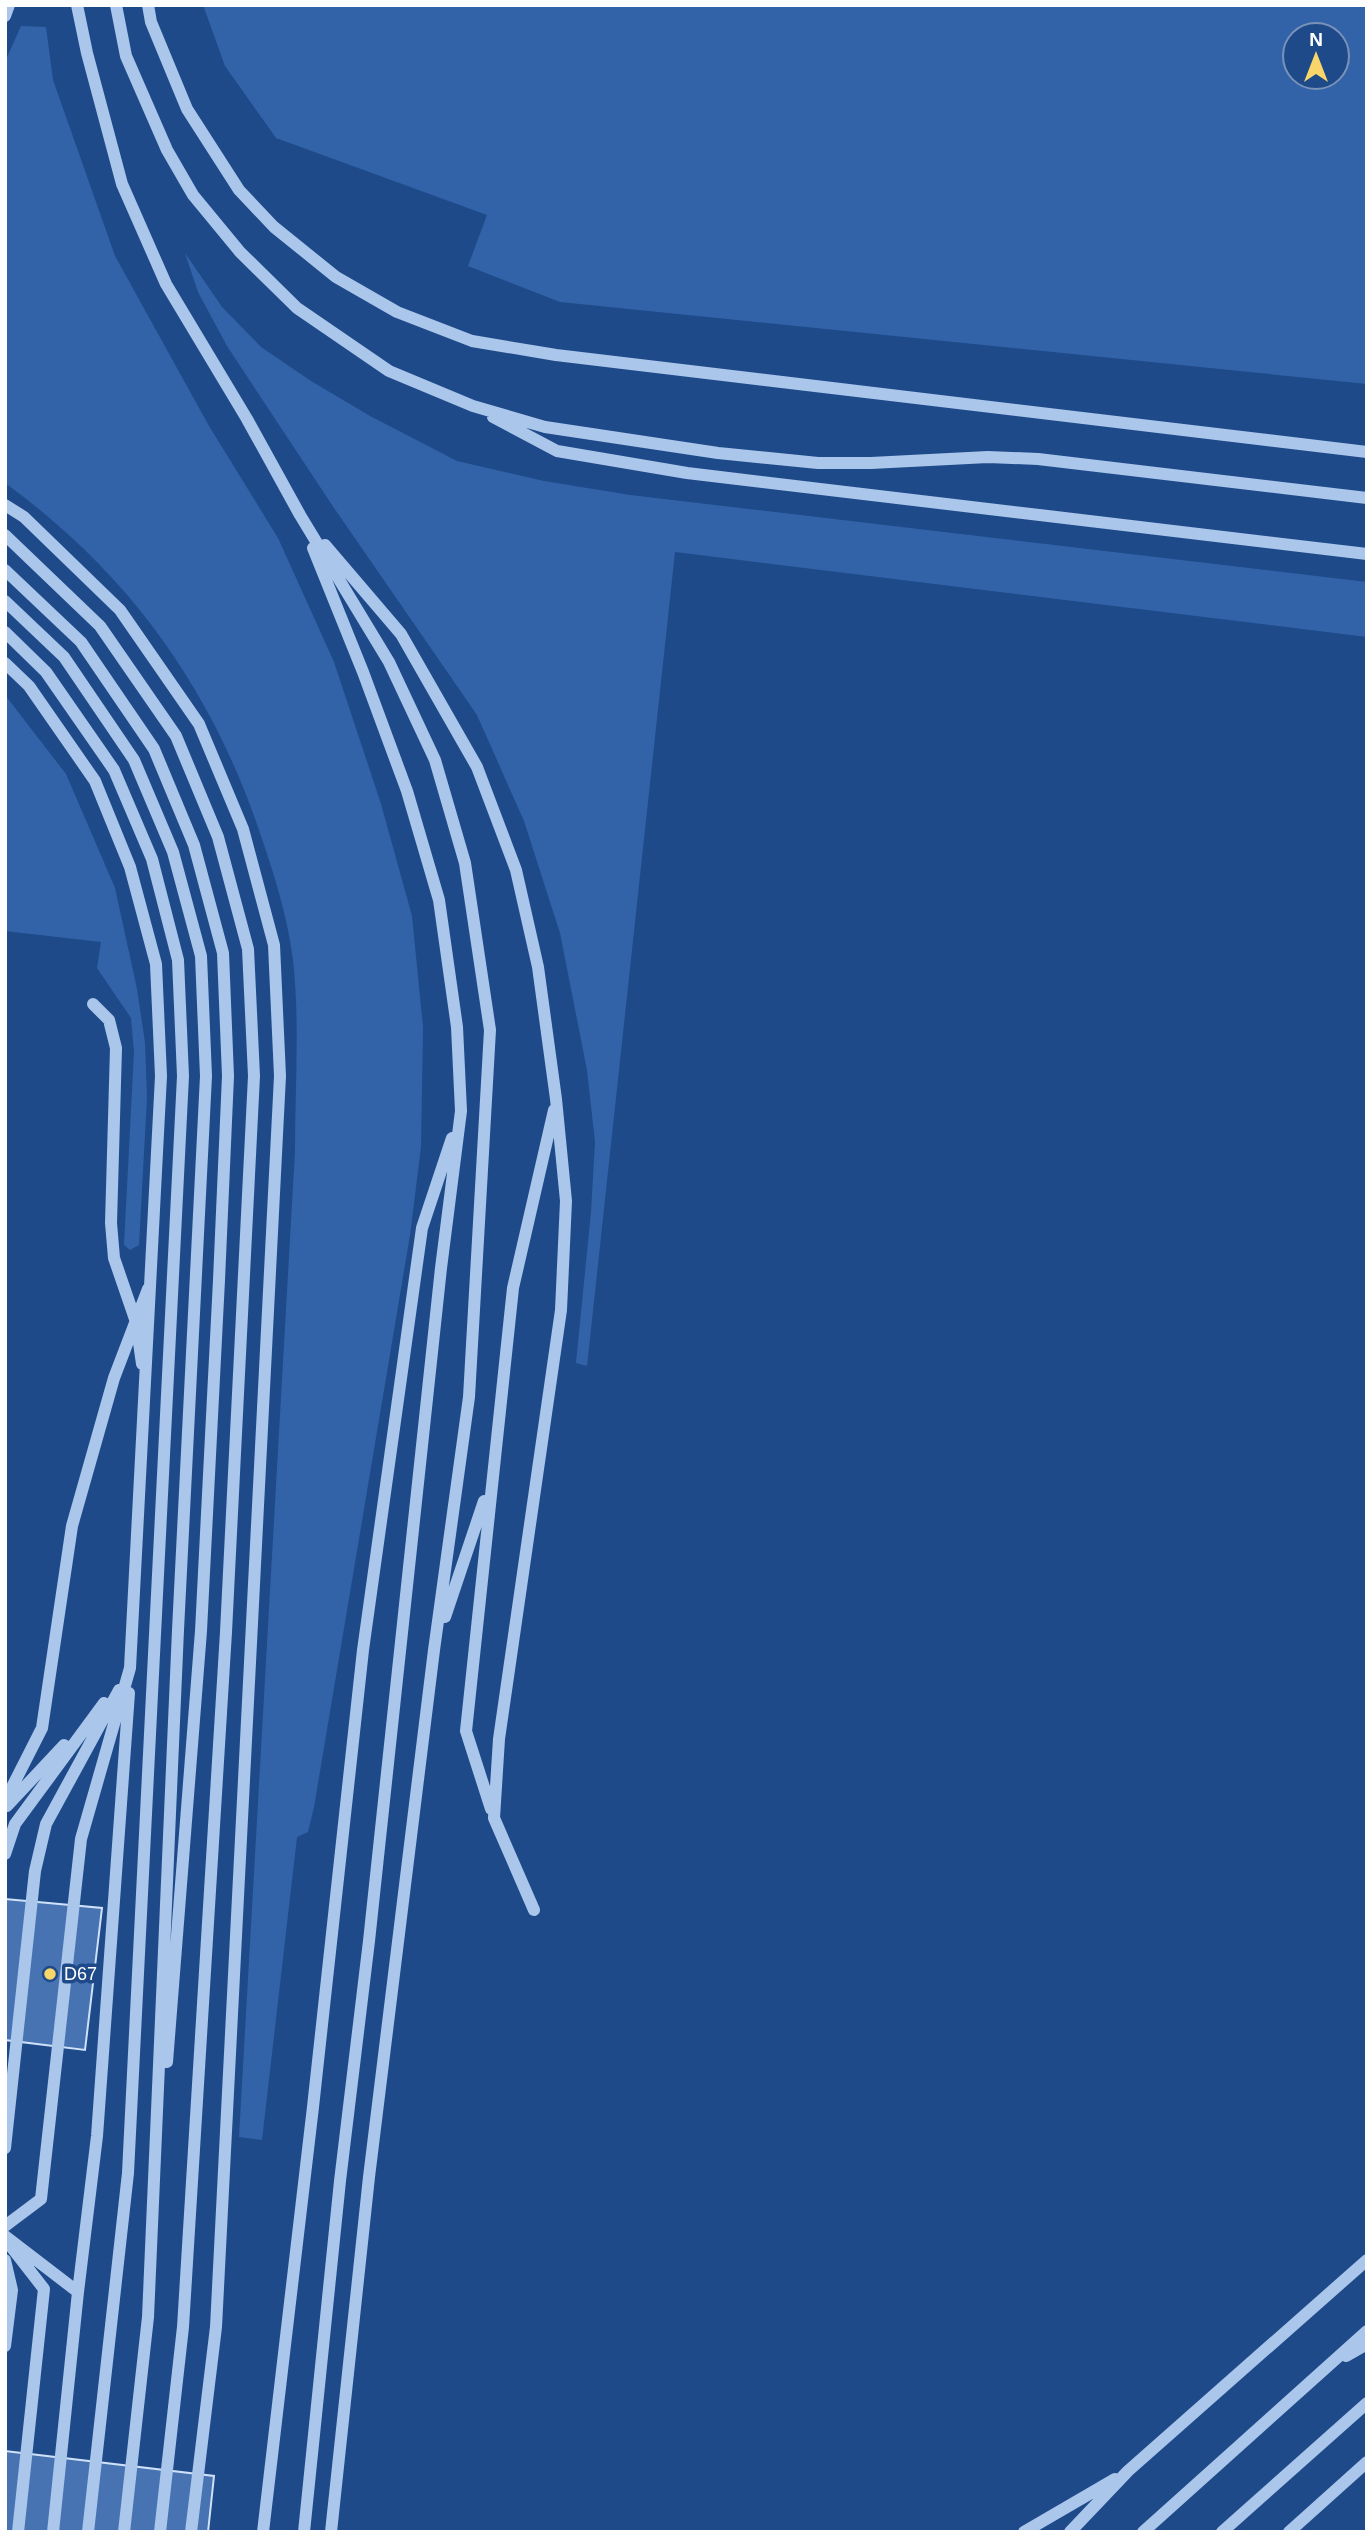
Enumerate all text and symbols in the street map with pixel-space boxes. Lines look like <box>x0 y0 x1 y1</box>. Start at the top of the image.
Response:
north arrow <box>1281 21 1351 91</box>
text: N <box>1309 29 1323 50</box>
place label: D67 <box>64 1964 97 1984</box>
marker: D67 <box>42 1966 58 1982</box>

